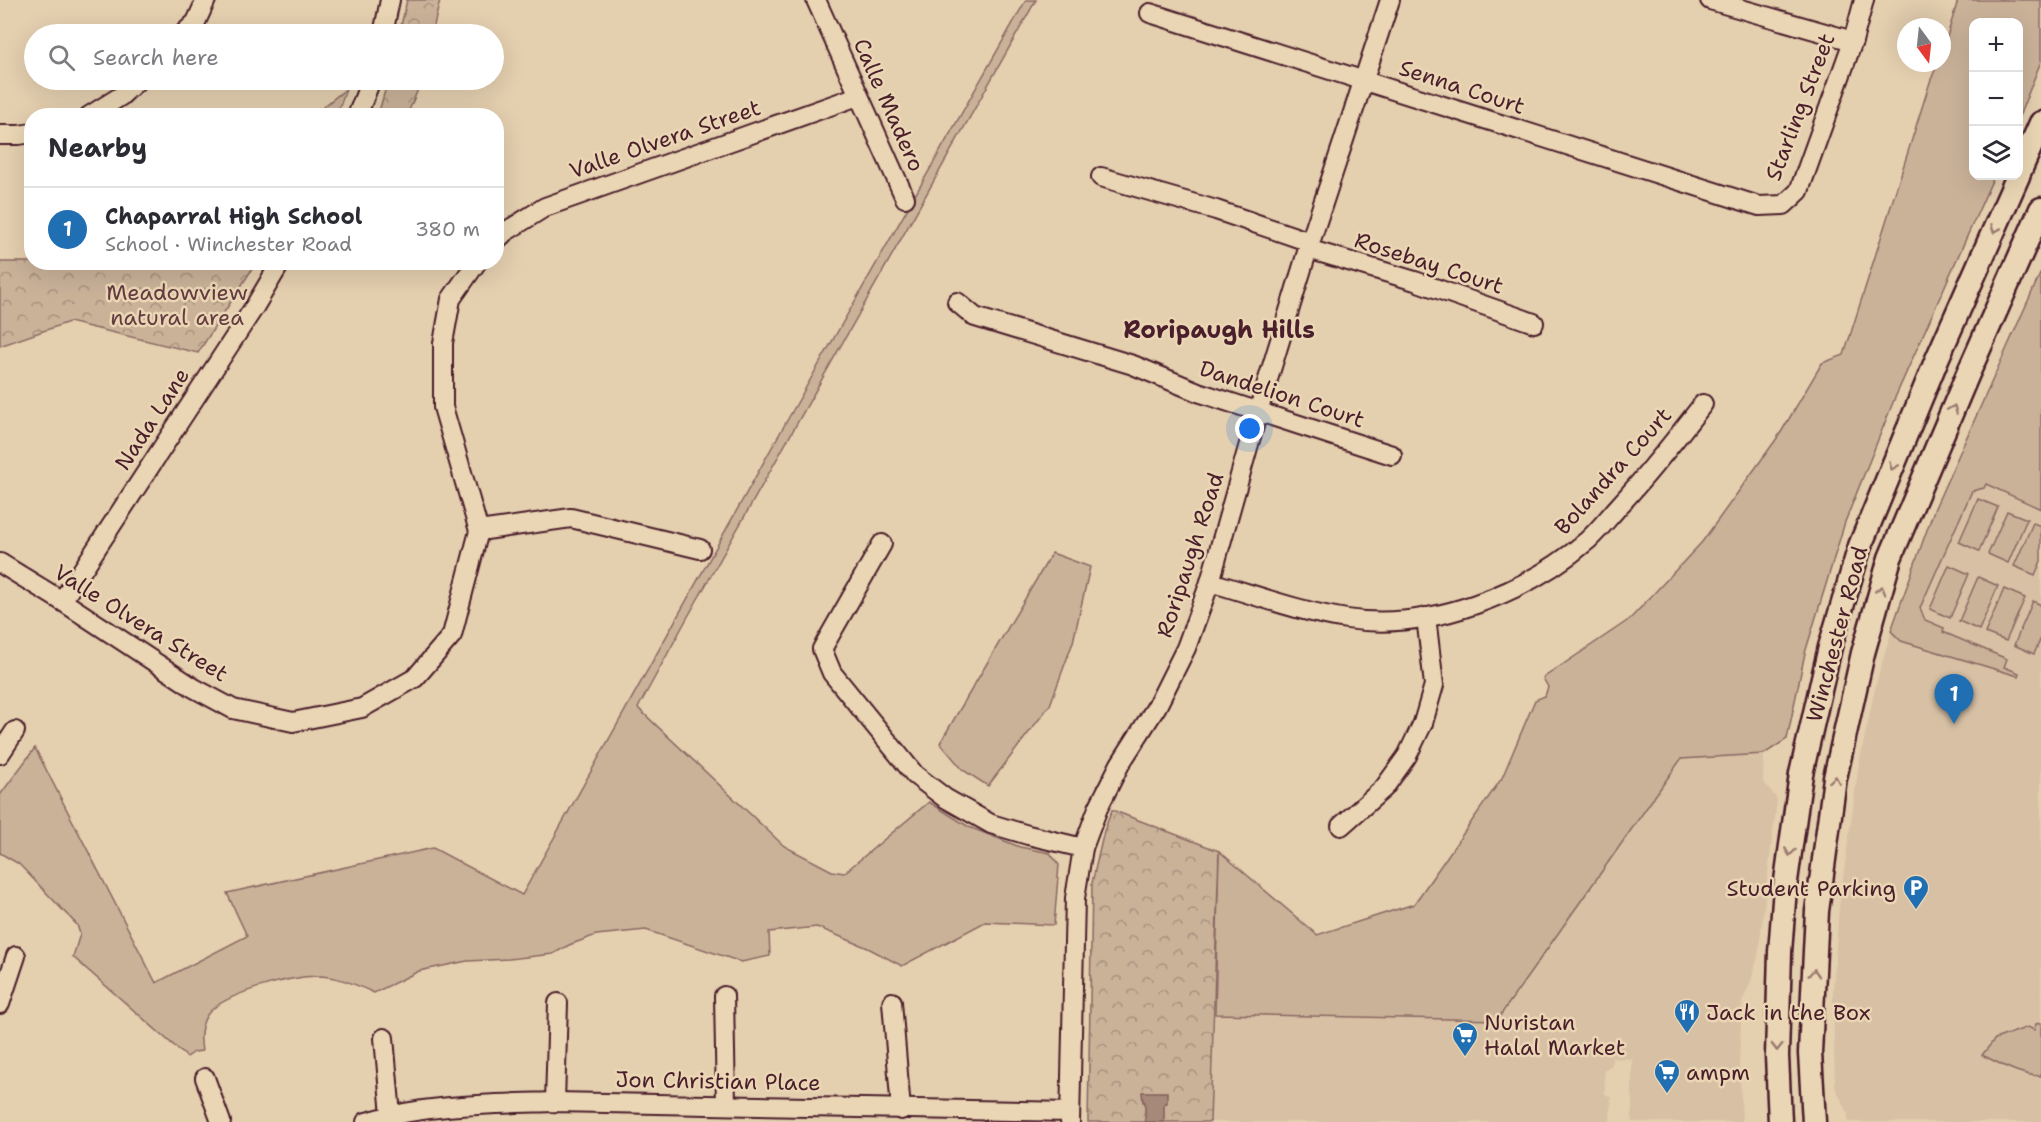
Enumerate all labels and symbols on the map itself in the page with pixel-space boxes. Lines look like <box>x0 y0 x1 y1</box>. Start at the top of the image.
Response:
north arrow <box>1897 18 1951 72</box>
street label: Starling Street <box>1759 29 1841 185</box>
street label: Calle Madero <box>847 34 931 176</box>
street label: Senna Court <box>1396 53 1528 121</box>
street label: Valle Olvera Street <box>566 93 764 185</box>
one-way arrow <box>1990 223 2002 234</box>
street label: Rosebay Court <box>1351 225 1507 301</box>
park label: Meadowview natural area <box>106 278 248 332</box>
district label: Roripaugh Hills <box>1123 314 1315 346</box>
street label: Dandelion Court <box>1196 354 1368 434</box>
street label: Nada Lane <box>108 362 196 476</box>
street label: Bolandra Court <box>1548 401 1678 541</box>
one-way arrow <box>1946 404 1958 415</box>
your location <box>1235 414 1264 443</box>
one-way arrow <box>1888 460 1900 471</box>
street label: Roripaugh Road <box>1150 469 1230 641</box>
street label: Winchester Road <box>1800 543 1874 725</box>
street label: Valle Olvera Street <box>48 558 234 688</box>
one-way arrow <box>1874 585 1886 596</box>
pin: 1 <box>1934 674 1974 724</box>
one-way arrow <box>1828 775 1841 785</box>
one-way arrow <box>1784 848 1796 857</box>
parking icon: Student Parking <box>1901 873 1931 911</box>
place label: Student Parking <box>1726 874 1896 903</box>
one-way arrow <box>1807 969 1820 978</box>
restaurant icon: Jack in the Box <box>1672 997 1702 1035</box>
place label: Jack in the Box <box>1706 998 1870 1027</box>
place label: Nuristan Halal Market <box>1484 1008 1625 1062</box>
supermarket icon: Nuristan Halal Market <box>1450 1020 1480 1058</box>
one-way arrow <box>1771 1042 1783 1051</box>
supermarket icon: ampm <box>1652 1057 1682 1095</box>
place label: ampm <box>1686 1058 1750 1087</box>
street label: Jon Christian Place <box>615 1065 821 1097</box>

